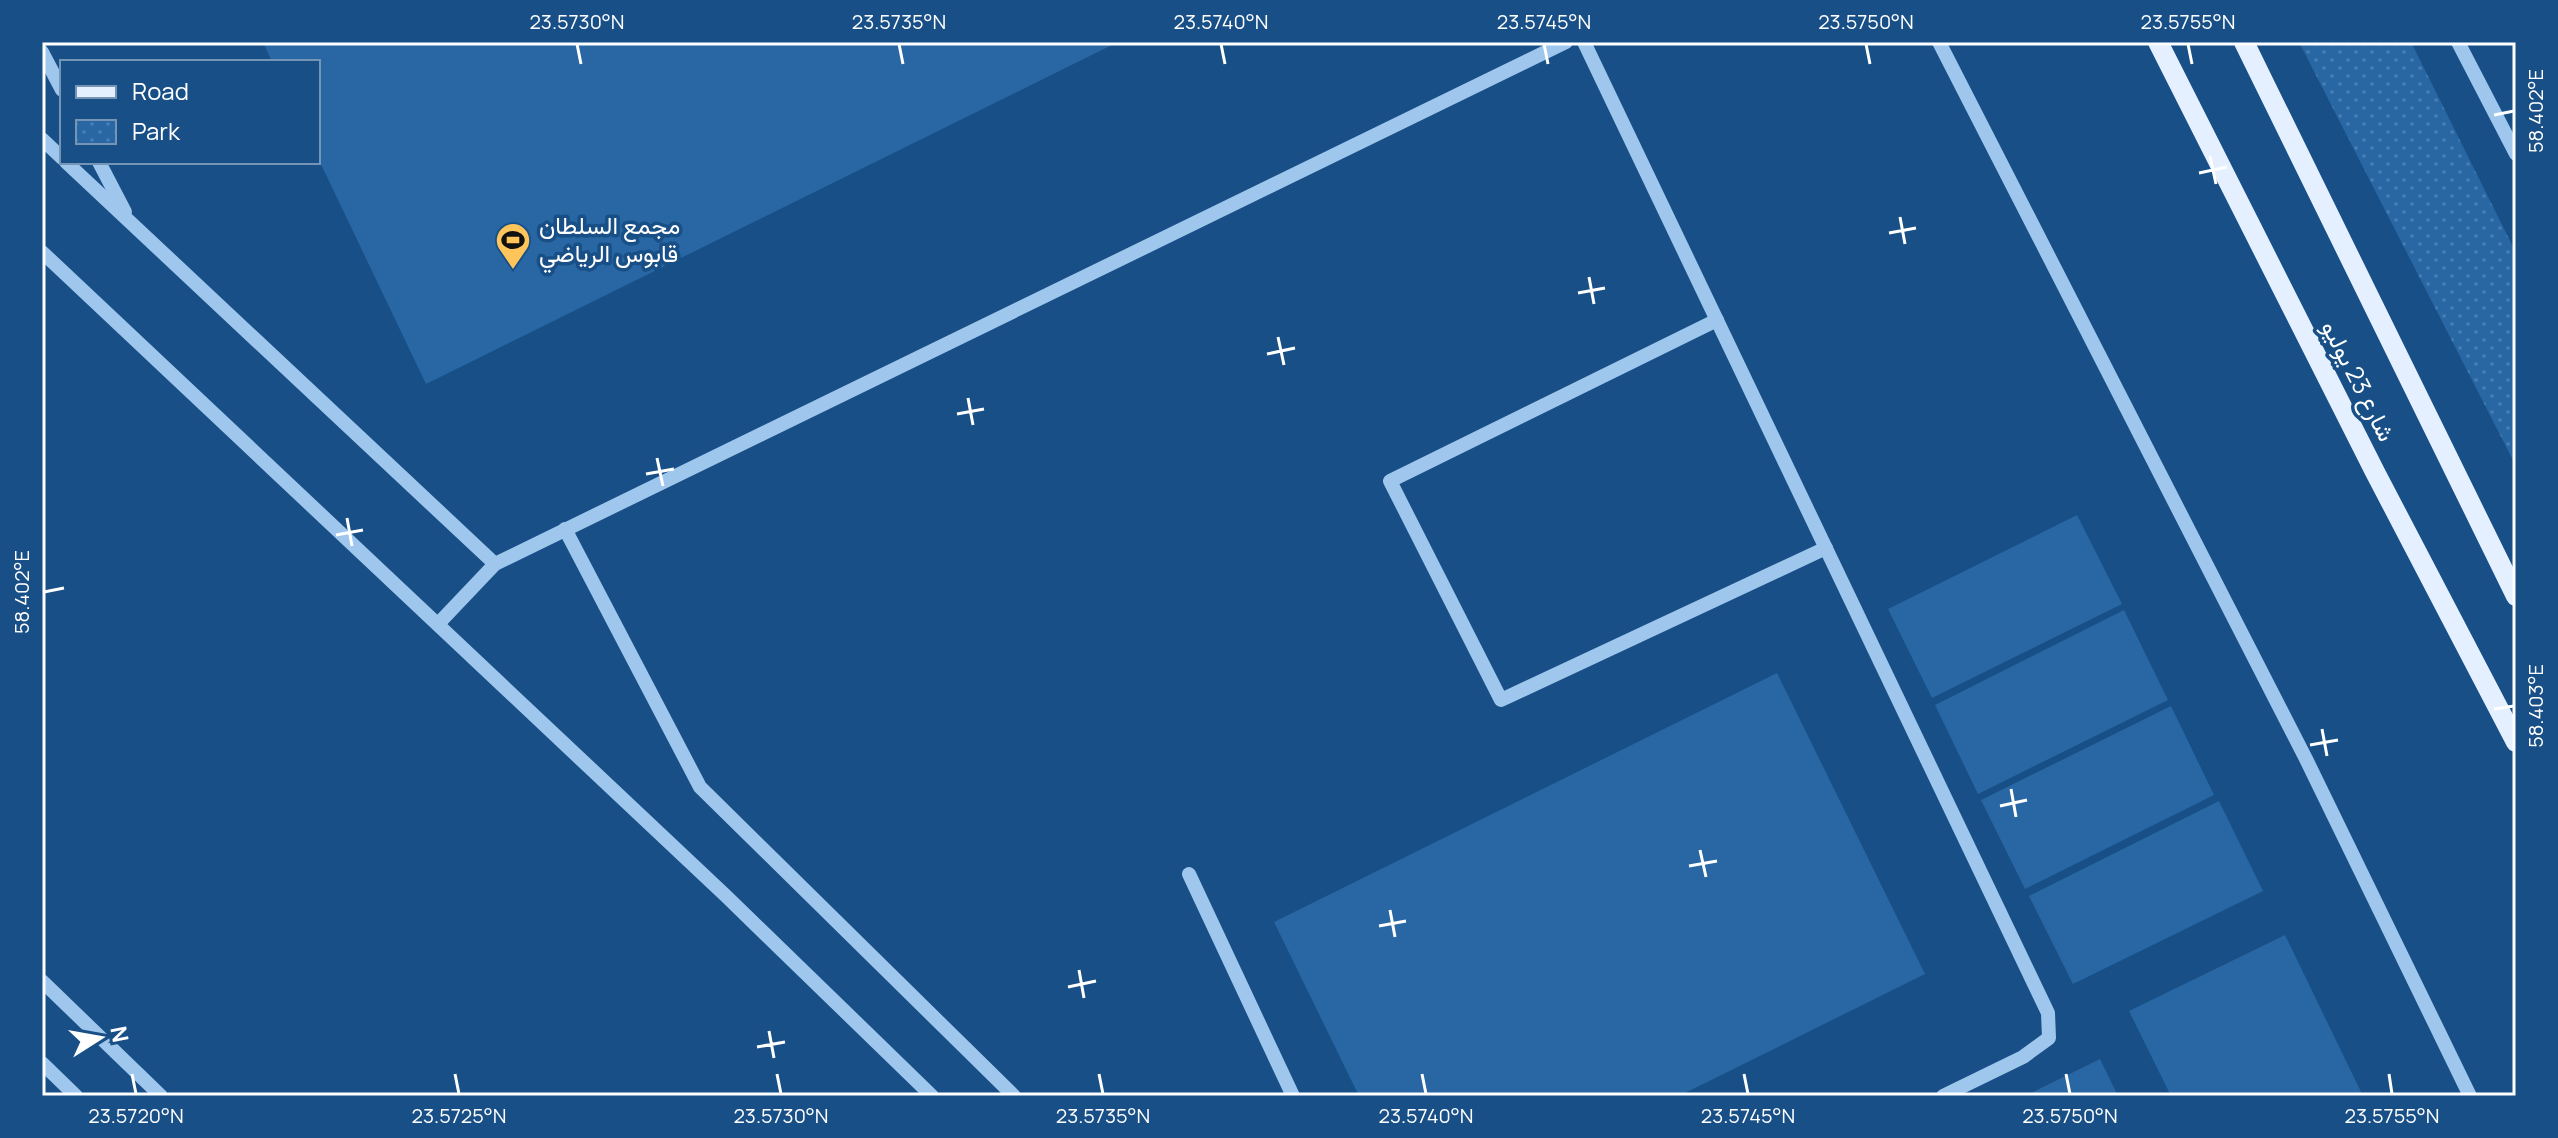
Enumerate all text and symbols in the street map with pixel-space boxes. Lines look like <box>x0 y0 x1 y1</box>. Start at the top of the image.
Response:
text: 23.5730°N <box>529 8 625 35</box>
text: 23.5735°N <box>852 8 946 35</box>
text: 23.5740°N <box>1174 8 1269 35</box>
text: 23.5745°N <box>1497 8 1591 35</box>
text: 23.5750°N <box>1818 8 1914 35</box>
text: 23.5755°N <box>2141 8 2235 35</box>
legend <box>60 60 320 164</box>
text: 58.402°E <box>2522 69 2549 153</box>
text: Road <box>132 74 189 107</box>
text: Park <box>132 114 181 147</box>
place label: مجمع السلطان قابوس الرياضي <box>539 208 680 273</box>
sports icon: مجمع السلطان قابوس الرياضي <box>494 221 532 271</box>
street label: شارع 23 يوليو <box>2314 314 2404 447</box>
text: 58.402°E <box>8 550 35 634</box>
text: 58.403°E <box>2522 664 2549 748</box>
north arrow <box>60 998 140 1078</box>
text: N <box>103 1024 136 1045</box>
text: 23.5720°N <box>88 1102 184 1129</box>
text: 23.5725°N <box>412 1102 506 1129</box>
text: 23.5730°N <box>733 1102 829 1129</box>
text: 23.5735°N <box>1056 1102 1150 1129</box>
text: 23.5740°N <box>1379 1102 1474 1129</box>
text: 23.5745°N <box>1701 1102 1795 1129</box>
text: 23.5750°N <box>2022 1102 2118 1129</box>
text: 23.5755°N <box>2345 1102 2439 1129</box>

